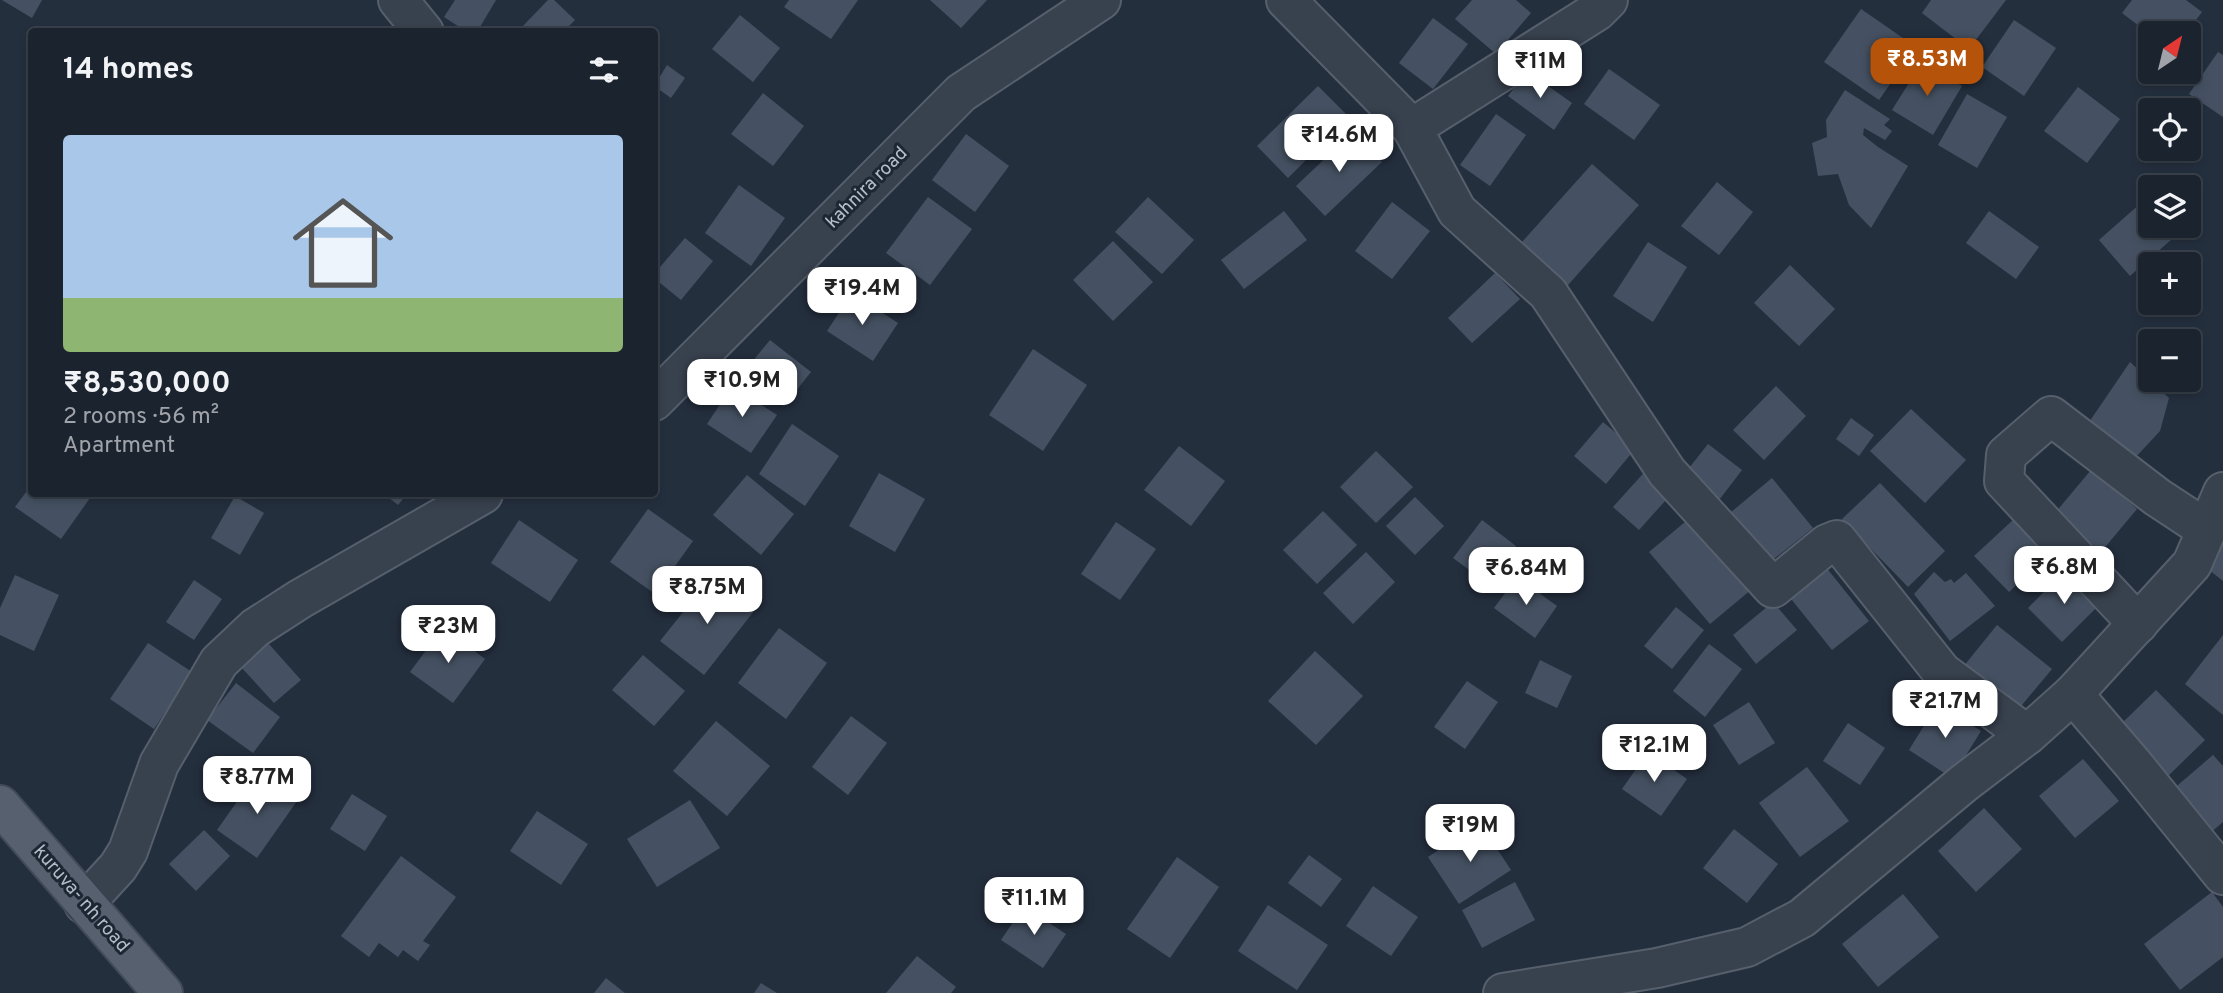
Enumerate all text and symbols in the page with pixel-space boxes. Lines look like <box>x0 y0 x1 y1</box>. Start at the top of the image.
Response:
north arrow <box>2138 21 2202 84</box>
map controls <box>2138 21 2201 392</box>
pin: ₹8.53M <box>1870 38 1984 98</box>
pin: ₹11M <box>1499 41 1581 100</box>
text: ₹8.53M <box>1886 46 1968 75</box>
text: ₹11M <box>1514 48 1566 77</box>
icon: filters <box>585 51 623 89</box>
text: 14 homes <box>63 52 194 89</box>
button: locate <box>2138 98 2201 161</box>
pin: ₹14.6M <box>1282 114 1396 174</box>
text: ₹14.6M <box>1300 122 1378 151</box>
street label: kahnira road <box>821 142 913 234</box>
button: layers <box>2138 175 2201 238</box>
icon: home <box>280 180 406 306</box>
button: + <box>2138 252 2201 315</box>
pin: ₹19.4M <box>805 268 919 327</box>
text: ₹19.4M <box>823 275 901 304</box>
button: − <box>2138 329 2201 392</box>
pin: ₹10.9M <box>685 360 799 419</box>
text: ₹8,530,000 <box>63 366 231 403</box>
text: ₹10.9M <box>703 367 781 396</box>
text: 2 rooms · 56 m² <box>63 403 219 432</box>
text: Apartment <box>63 432 175 461</box>
pin: ₹6.8M <box>2015 546 2113 606</box>
pin: ₹6.84M <box>1469 548 1583 607</box>
text: ₹6.8M <box>2030 554 2098 583</box>
text: ₹6.84M <box>1485 555 1567 584</box>
pin: ₹8.75M <box>650 566 764 626</box>
text: ₹8.75M <box>668 574 746 603</box>
pin: ₹23M <box>407 606 489 665</box>
text: ₹23M <box>417 613 479 642</box>
pin: ₹21.7M <box>1888 680 2002 740</box>
text: ₹21.7M <box>1908 688 1982 717</box>
pin: ₹12.1M <box>1597 724 1711 784</box>
text: ₹12.1M <box>1618 732 1690 761</box>
pin: ₹8.77M <box>200 756 314 816</box>
text: ₹8.77M <box>219 764 295 793</box>
pin: ₹19M <box>1429 804 1511 864</box>
text: ₹19M <box>1441 812 1499 841</box>
street label: kuruva- nh road <box>28 840 134 958</box>
pin: ₹11.1M <box>977 878 1091 937</box>
text: ₹11.1M <box>1001 885 1067 914</box>

